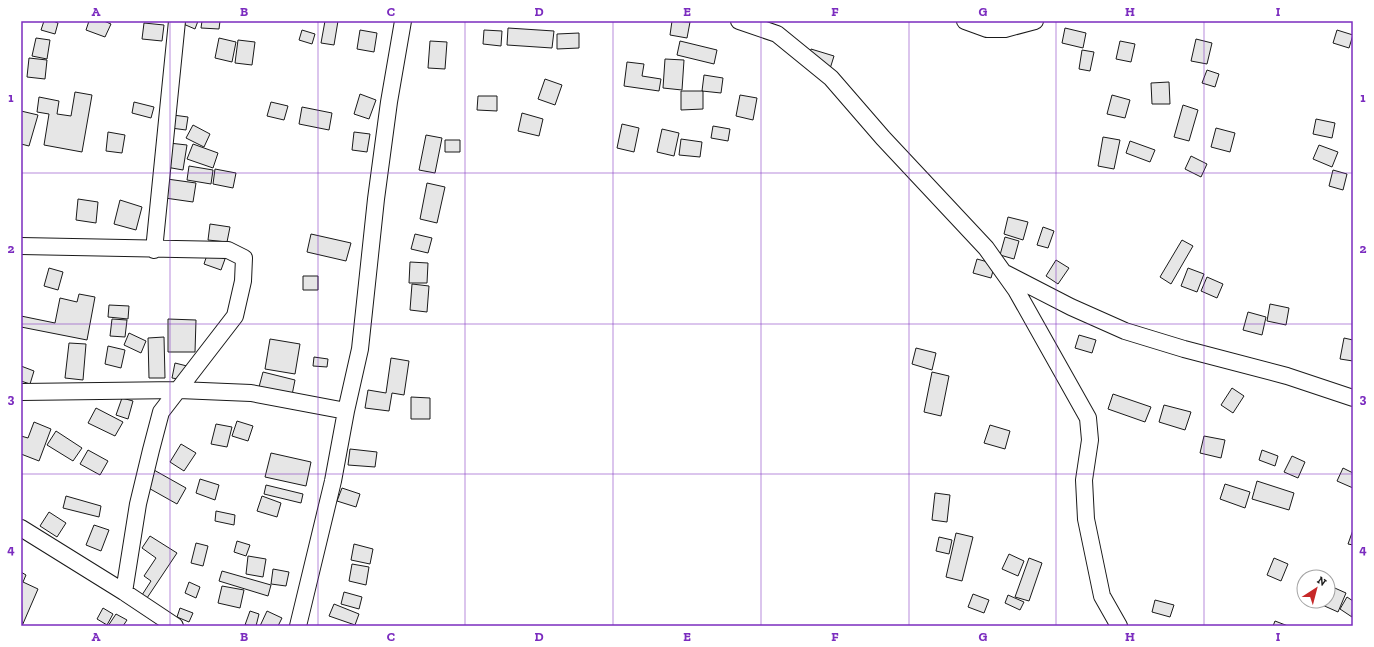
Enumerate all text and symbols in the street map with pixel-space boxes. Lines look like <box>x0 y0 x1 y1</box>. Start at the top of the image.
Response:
text: A <box>92 4 101 19</box>
text: B <box>240 4 248 19</box>
text: C <box>387 4 395 19</box>
text: D <box>534 4 544 19</box>
text: E <box>683 4 691 19</box>
text: F <box>831 4 839 19</box>
text: G <box>979 4 988 19</box>
text: H <box>1125 4 1135 19</box>
text: I <box>1276 4 1281 19</box>
text: 1 <box>8 90 14 105</box>
text: 1 <box>1360 90 1366 105</box>
text: 2 <box>8 241 15 256</box>
text: 2 <box>1360 241 1367 256</box>
text: 3 <box>8 391 15 406</box>
text: 3 <box>1360 391 1367 406</box>
text: 4 <box>7 542 15 557</box>
text: 4 <box>1359 542 1367 557</box>
north arrow <box>1296 569 1336 609</box>
text: N <box>1314 574 1329 589</box>
text: A <box>92 629 101 644</box>
text: B <box>240 629 248 644</box>
text: C <box>387 629 395 644</box>
text: D <box>534 629 544 644</box>
text: E <box>683 629 691 644</box>
text: F <box>831 629 839 644</box>
text: G <box>979 629 988 644</box>
text: H <box>1125 629 1135 644</box>
text: I <box>1276 629 1281 644</box>

